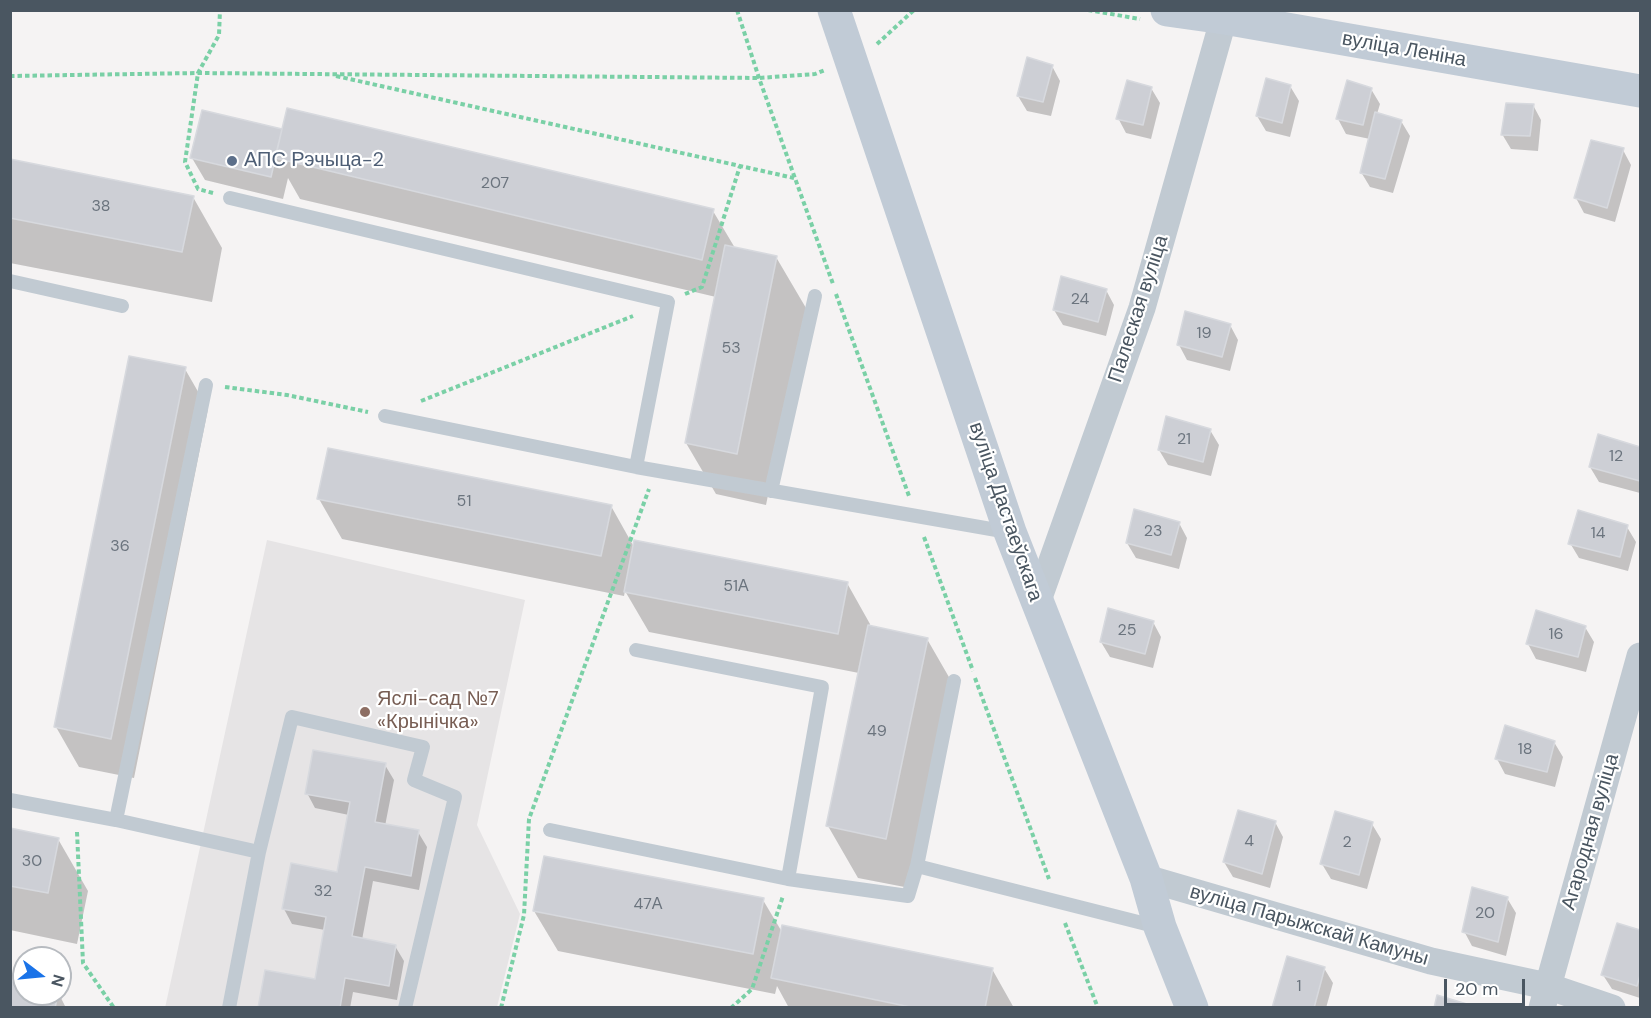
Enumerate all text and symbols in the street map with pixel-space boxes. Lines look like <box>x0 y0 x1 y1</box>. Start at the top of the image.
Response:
street label: вуліца Леніна <box>1340 27 1468 73</box>
place label: АПС Рэчыца-2 <box>244 149 384 173</box>
marker: АПС Рэчыца-2 <box>225 154 239 168</box>
house number: 207 <box>481 174 509 194</box>
house number: 38 <box>91 197 111 217</box>
street label: Палеская вуліца <box>1104 232 1174 386</box>
house number: 24 <box>1071 290 1089 310</box>
house number: 19 <box>1196 324 1212 344</box>
house number: 53 <box>721 339 741 359</box>
street label: вуліца Дастаеўскага <box>963 419 1047 605</box>
house number: 21 <box>1177 430 1191 450</box>
house number: 12 <box>1609 447 1623 467</box>
house number: 51 <box>457 492 471 512</box>
house number: 23 <box>1144 522 1162 542</box>
house number: 14 <box>1591 524 1605 544</box>
house number: 36 <box>110 537 130 557</box>
house number: 51А <box>723 577 749 597</box>
house number: 25 <box>1118 621 1136 641</box>
house number: 16 <box>1548 625 1564 645</box>
place label: Яслі-сад №7 «Крынічка» <box>377 688 499 735</box>
marker: Яслі-сад №7 «Крынічка» <box>358 705 372 719</box>
house number: 49 <box>867 722 887 742</box>
house number: 18 <box>1518 740 1532 760</box>
street label: Агародная вуліца <box>1557 751 1625 913</box>
house number: 4 <box>1244 832 1254 852</box>
house number: 2 <box>1342 833 1352 853</box>
house number: 30 <box>22 852 42 872</box>
street label: вуліца Парыжскай Камуны <box>1187 880 1431 972</box>
house number: 32 <box>314 882 332 902</box>
house number: 47А <box>634 895 662 915</box>
house number: 20 <box>1475 904 1495 924</box>
north arrow <box>12 946 72 1006</box>
scale bar <box>1447 967 1528 1005</box>
text: N <box>46 972 70 989</box>
house number: 1 <box>1297 977 1301 997</box>
text: 20 m <box>1455 977 1498 1001</box>

